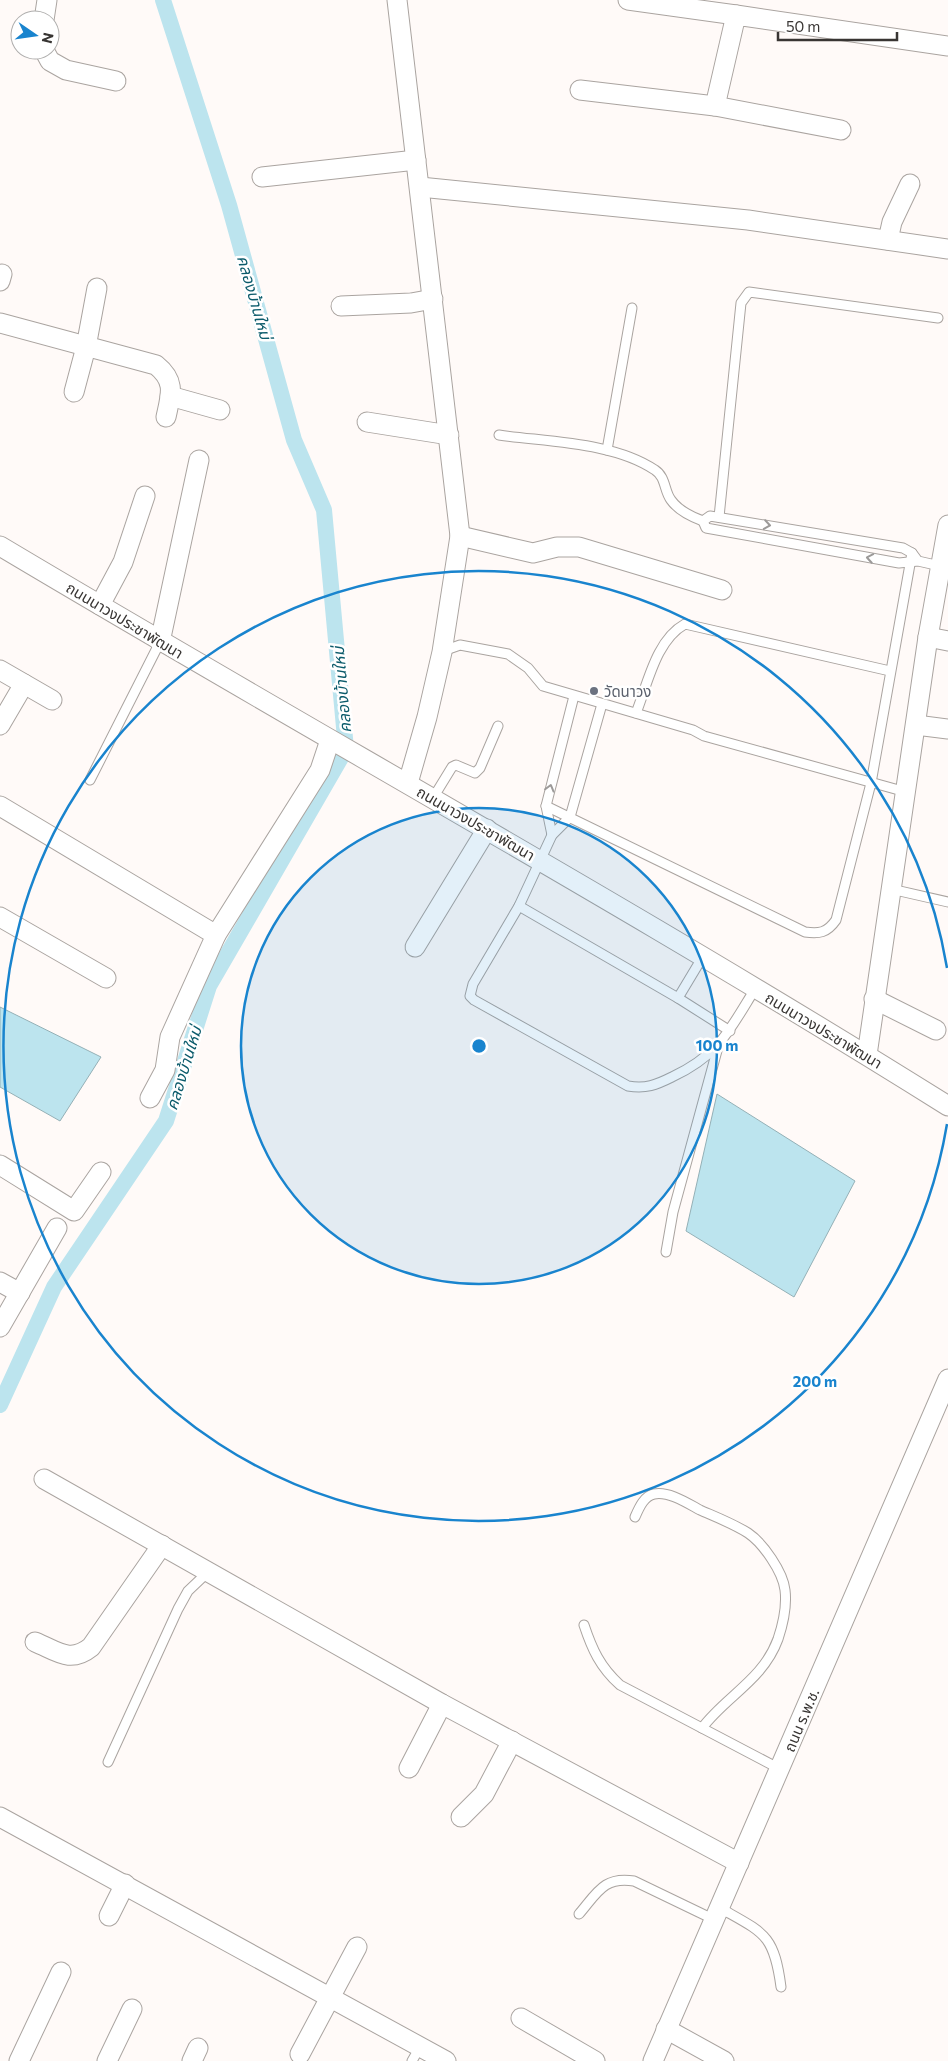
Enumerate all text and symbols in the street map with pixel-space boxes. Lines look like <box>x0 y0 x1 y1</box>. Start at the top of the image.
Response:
north arrow <box>10 10 60 60</box>
scale bar <box>778 10 897 42</box>
text: 50 m <box>786 17 820 35</box>
text: N <box>39 31 58 45</box>
water label: คลองบ้านใหม่ <box>234 253 277 343</box>
one-way arrow <box>763 520 771 530</box>
one-way arrow <box>865 553 874 564</box>
street label: ถนนนาวงประชาพัฒนา <box>63 578 187 662</box>
water label: คลองบ้านใหม่ <box>328 644 354 734</box>
place label: วัดนาวง <box>604 682 651 700</box>
marker: วัดนาวง <box>588 685 600 697</box>
street label: ถนนนาวงประชาพัฒนา <box>414 782 538 864</box>
one-way arrow <box>545 784 555 792</box>
street label: ถนนนาวงประชาพัฒนา <box>762 988 886 1072</box>
water label: คลองบ้านใหม่ <box>161 1022 205 1112</box>
text: 100 m <box>696 1036 738 1054</box>
centre of rings <box>470 1037 488 1055</box>
text: 200 m <box>793 1372 837 1390</box>
street label: ถนน ร.พ.ช. <box>780 1686 822 1754</box>

